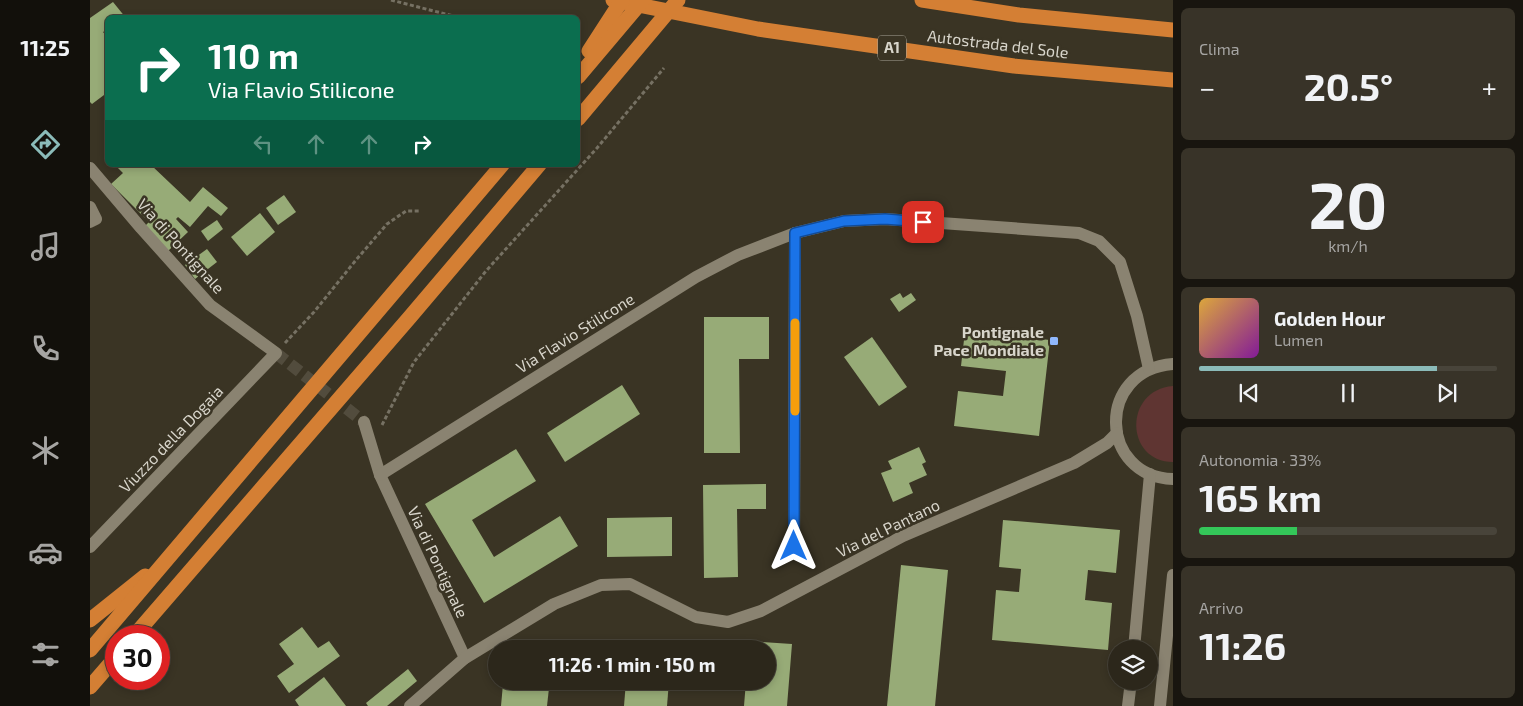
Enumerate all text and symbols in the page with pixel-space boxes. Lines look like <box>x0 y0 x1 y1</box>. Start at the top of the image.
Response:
street label: Autostrada del Sole <box>926 25 1070 62</box>
text: 11:25 <box>20 34 70 60</box>
text: 110 m <box>208 34 299 76</box>
icon: right <box>125 35 190 100</box>
road number: A1 <box>878 36 906 60</box>
text: Clima <box>1199 39 1240 58</box>
text: 20.5° <box>1304 63 1393 109</box>
text: − <box>1199 70 1215 104</box>
text: + <box>1482 70 1497 104</box>
text: Via Flavio Stilicone <box>208 76 395 102</box>
icon: directions <box>28 127 63 162</box>
icon: left <box>249 130 277 158</box>
icon: ahead <box>302 130 330 158</box>
icon: ahead <box>355 130 383 158</box>
icon: right <box>408 130 436 158</box>
text: 20 <box>1309 164 1387 242</box>
street label: Via di Pontignale <box>134 194 229 297</box>
pin <box>902 201 944 243</box>
icon: arrive <box>909 208 937 236</box>
icon: music <box>28 229 63 264</box>
text: km/h <box>1328 236 1368 255</box>
street label: Via Flavio Stilicone <box>512 289 637 377</box>
text: Golden Hour <box>1274 307 1385 330</box>
place label: Pontignale Pace Mondiale <box>933 322 1044 359</box>
text: Lumen <box>1274 330 1323 349</box>
icon: phone <box>28 331 63 366</box>
marker: Pontignale Pace Mondiale <box>1048 335 1060 347</box>
icon: previous <box>1235 379 1263 407</box>
icon: pause <box>1334 379 1362 407</box>
icon: next <box>1433 379 1461 407</box>
street label: Viuzzo della Dogaia <box>115 381 227 496</box>
icon: climate <box>28 433 63 468</box>
text: Autonomia · 33% <box>1199 450 1321 469</box>
text: 165 km <box>1199 474 1322 520</box>
street label: Via del Pantano <box>833 494 942 561</box>
street label: Via di Pontignale <box>404 503 473 621</box>
position arrow <box>767 519 819 571</box>
icon: car <box>28 535 63 570</box>
text: Arrivo <box>1199 598 1243 617</box>
text: 11:26 <box>1199 622 1286 668</box>
speed limit sign: 30 <box>105 625 170 690</box>
icon: filters <box>28 637 63 672</box>
map controls <box>1108 640 1158 690</box>
button: layers <box>1108 640 1158 690</box>
text: 11:26 · 1 min · 150 m <box>549 653 715 676</box>

